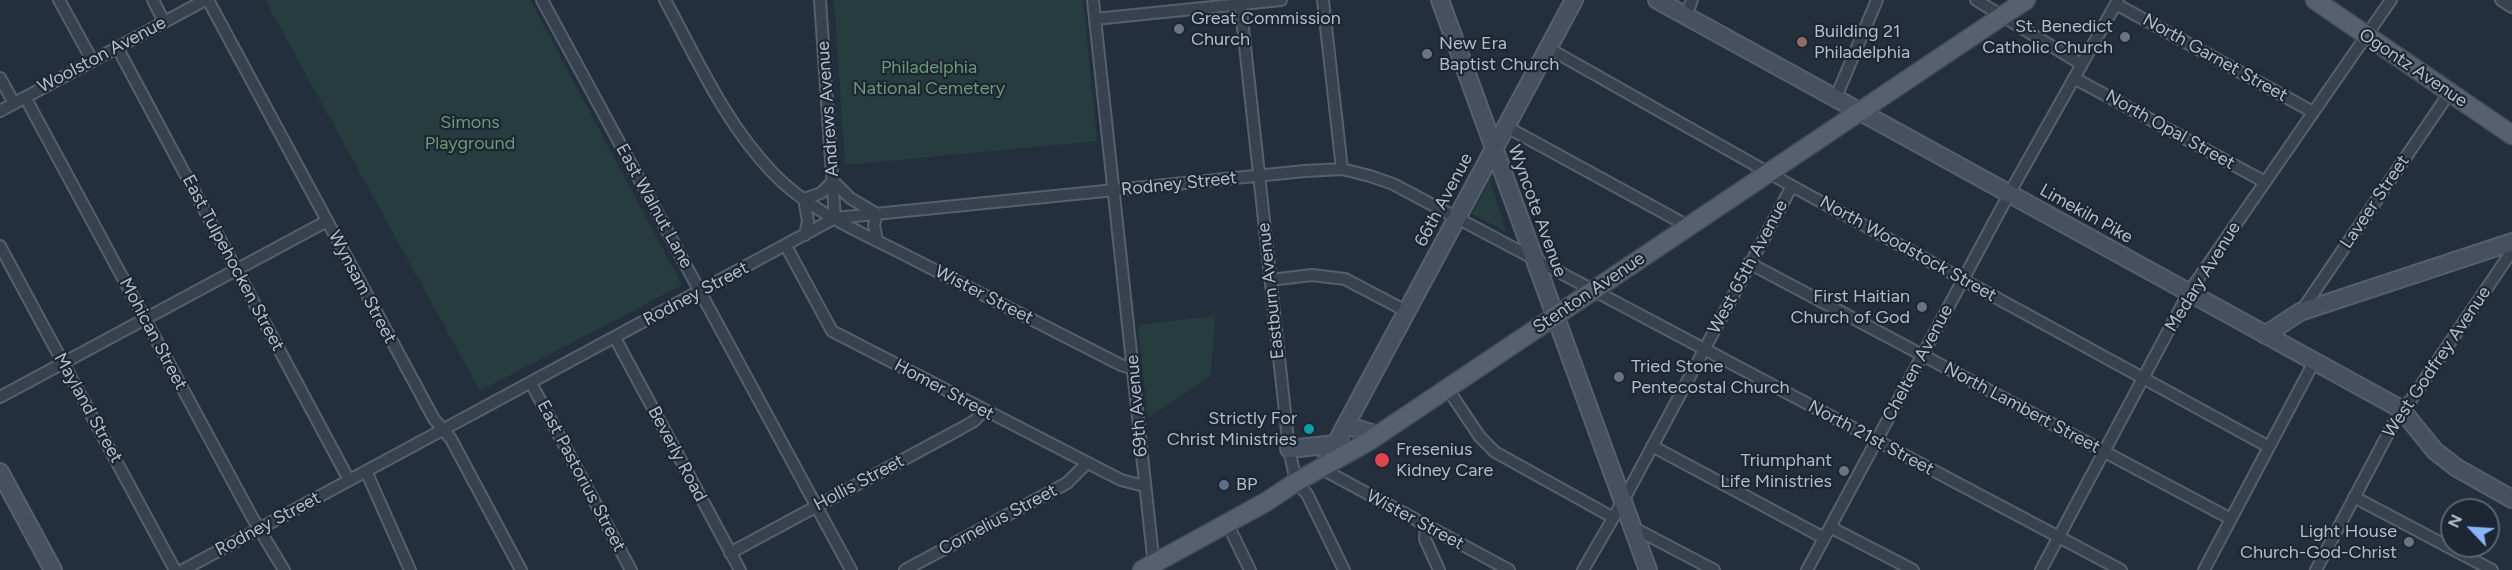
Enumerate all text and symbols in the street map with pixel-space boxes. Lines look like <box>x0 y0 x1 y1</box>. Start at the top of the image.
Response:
place label: Great Commission Church <box>1191 8 1341 50</box>
street label: North Garnet Street <box>2139 9 2291 107</box>
street label: Woolston Avenue <box>34 12 170 98</box>
place label: St. Benedict Catholic Church <box>1982 16 2113 58</box>
place label: Building 21 Philadelphia <box>1814 21 1910 63</box>
marker: Great Commission Church <box>1172 22 1186 36</box>
street label: Ogontz Avenue <box>2355 24 2471 112</box>
marker: St. Benedict Catholic Church <box>2118 30 2132 44</box>
place label: New Era Baptist Church <box>1439 33 1559 76</box>
marker: Building 21 Philadelphia <box>1795 35 1809 49</box>
street label: Andrews Avenue <box>812 40 844 178</box>
marker: New Era Baptist Church <box>1420 47 1434 61</box>
park label: Philadelphia National Cemetery <box>853 57 1005 100</box>
street label: North Opal Street <box>2102 86 2238 174</box>
park label: Simons Playground <box>425 112 515 154</box>
street label: East Walnut Lane <box>611 140 697 272</box>
street label: Wyncote Avenue <box>1503 142 1571 280</box>
street label: 66th Avenue <box>1410 150 1478 250</box>
street label: Laveer Street <box>2336 151 2414 253</box>
street label: Rodney Street <box>1120 167 1238 201</box>
street label: East Tulpehocken Street <box>177 171 289 355</box>
street label: Limekiln Pike <box>2036 180 2136 248</box>
street label: North Woodstock Street <box>1816 191 2000 307</box>
street label: West 65th Avenue <box>1704 196 1792 338</box>
street label: Medary Avenue <box>2161 218 2245 336</box>
street label: Eastburn Avenue <box>1253 222 1289 360</box>
street label: Wynsam Street <box>323 227 401 347</box>
street label: Stenton Avenue <box>1529 248 1649 338</box>
street label: Rodney Street <box>640 257 752 331</box>
street label: Wister Street <box>931 261 1037 329</box>
street label: Mohican Street <box>114 274 192 394</box>
street label: West Godfrey Avenue <box>2378 282 2496 442</box>
place label: First Haitian Church of God <box>1790 286 1910 328</box>
marker: First Haitian Church of God <box>1915 300 1929 314</box>
street label: Chelten Avenue <box>1878 301 1958 425</box>
street label: Mayland Street <box>49 349 127 467</box>
street label: 69th Avenue <box>1122 354 1152 458</box>
street label: Homer Street <box>890 355 998 425</box>
place label: Tried Stone Pentecostal Church <box>1631 356 1790 398</box>
street label: North Lambert Street <box>1940 358 2104 458</box>
marker: Tried Stone Pentecostal Church <box>1612 370 1626 384</box>
street label: North 21st Street <box>1804 396 1938 480</box>
street label: East Pastorius Street <box>532 397 630 555</box>
street label: Beverly Road <box>643 403 711 505</box>
place label: Strictly For Christ Ministries <box>1167 408 1297 450</box>
marker: Strictly For Christ Ministries <box>1302 422 1316 436</box>
place label: Fresenius Kidney Care <box>1396 439 1493 482</box>
street label: Hollis Street <box>810 450 908 516</box>
place label: Triumphant Life Ministries <box>1720 450 1832 492</box>
marker: Fresenius Kidney Care <box>1373 451 1391 469</box>
marker: Triumphant Life Ministries <box>1837 464 1851 478</box>
place label: BP <box>1236 474 1257 496</box>
marker: BP <box>1217 478 1231 492</box>
street label: Cornelius Street <box>935 480 1061 560</box>
street label: Wister Street <box>1363 485 1467 555</box>
street label: Rodney Street <box>212 487 324 561</box>
north arrow <box>2440 498 2500 558</box>
text: N <box>2444 511 2466 531</box>
place label: Light House Church-God-Christ <box>2240 521 2397 564</box>
marker: Light House Church-God-Christ <box>2402 535 2416 549</box>

